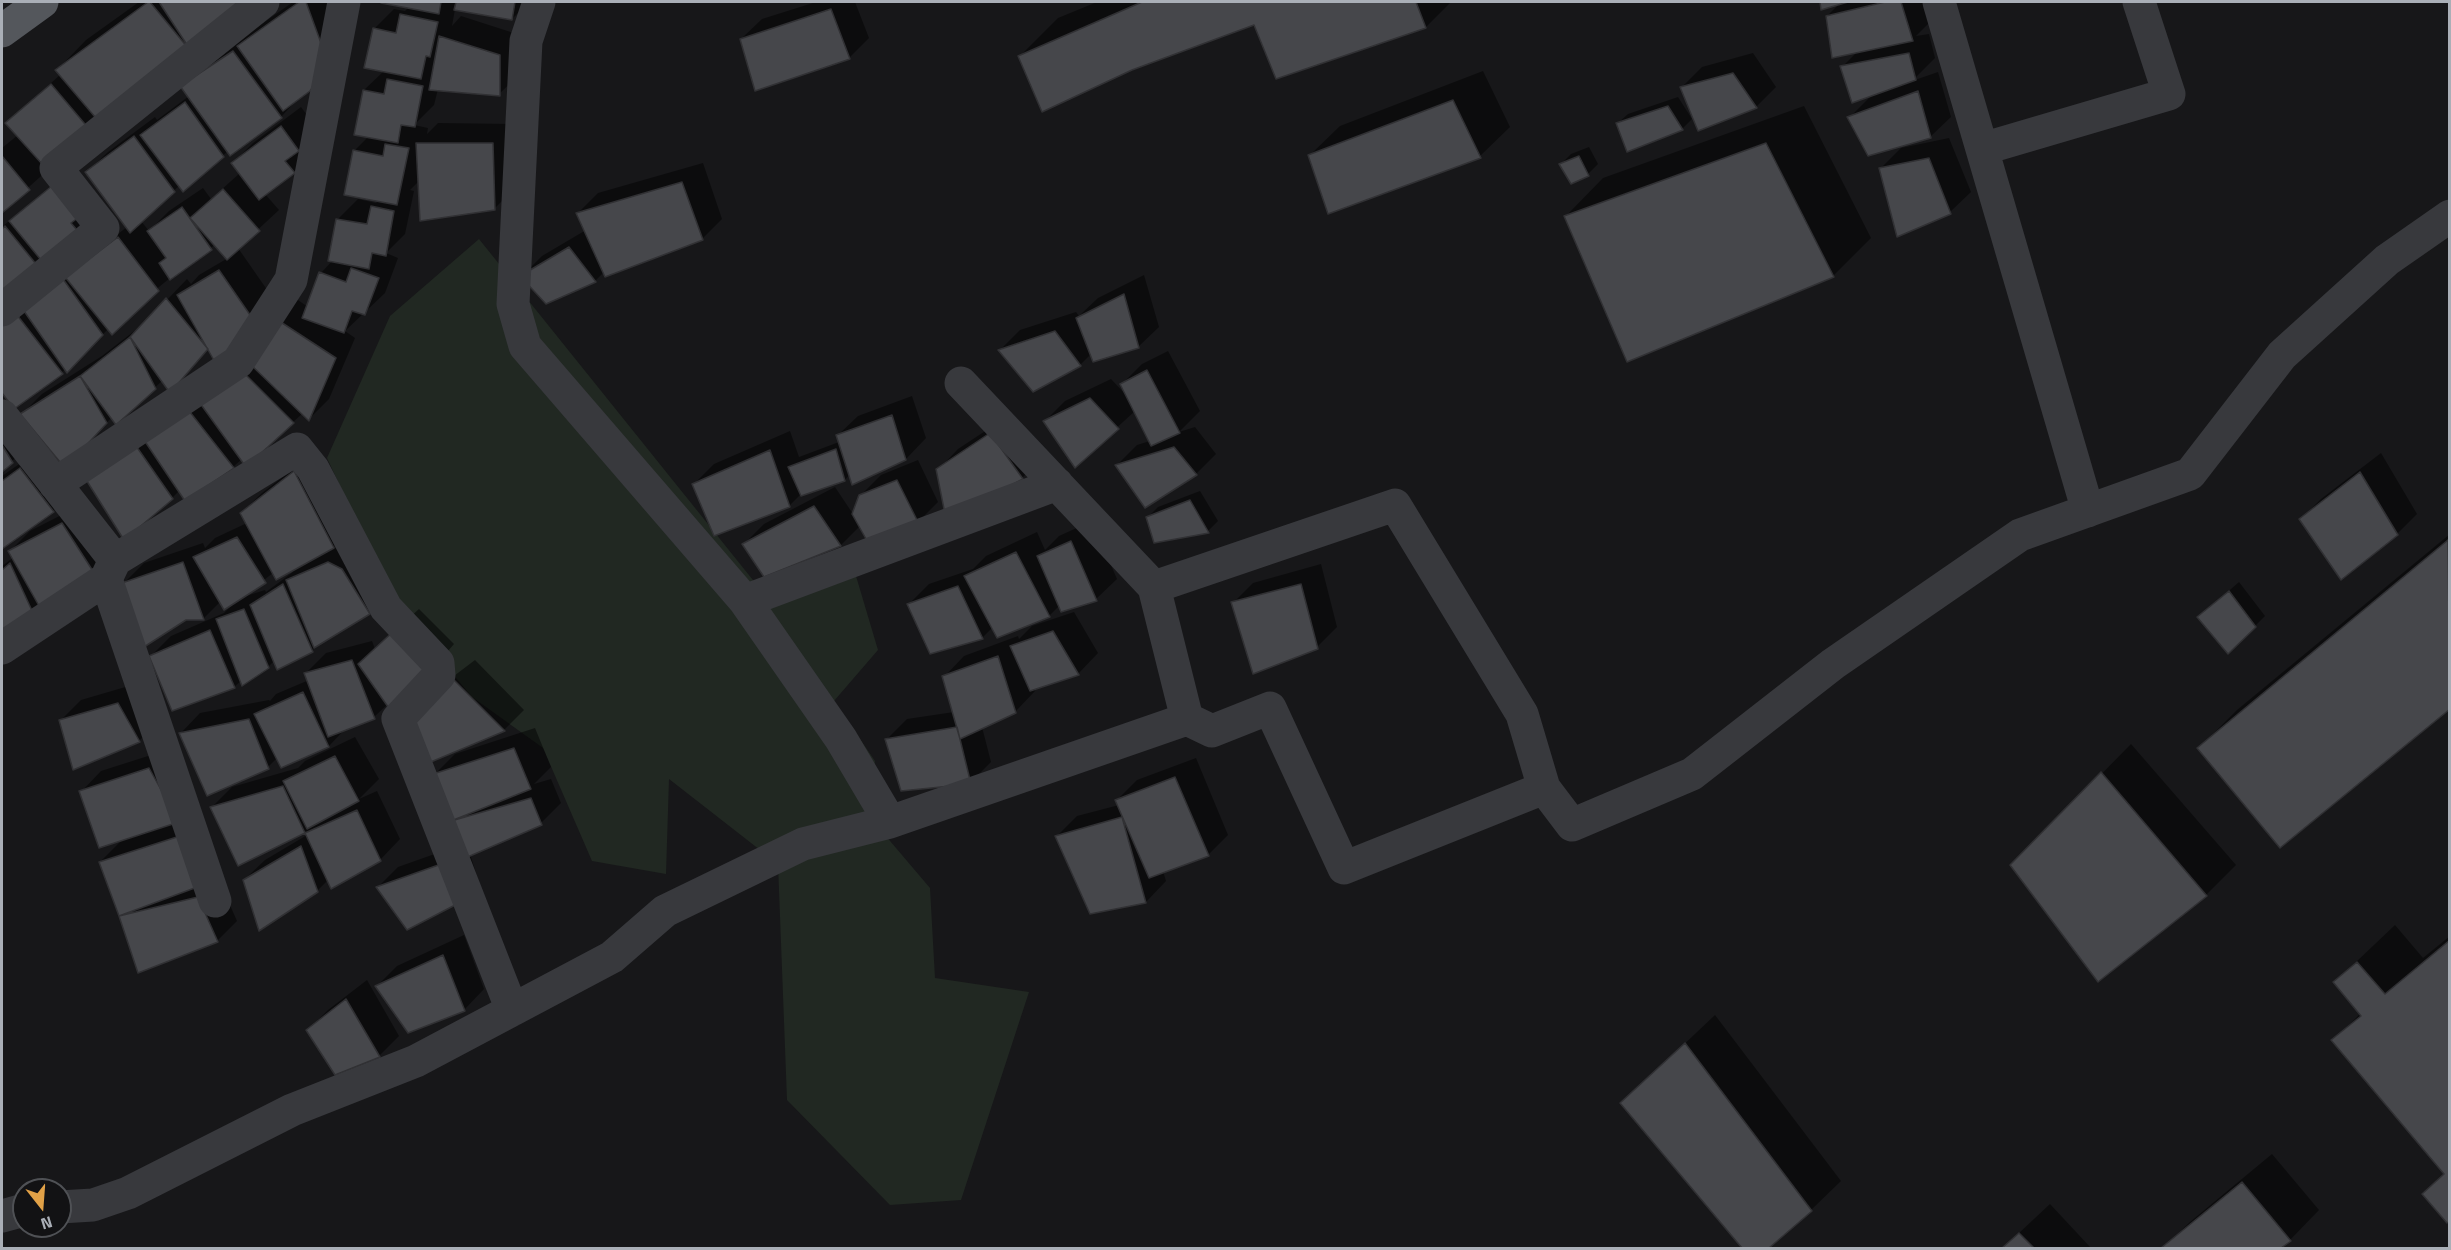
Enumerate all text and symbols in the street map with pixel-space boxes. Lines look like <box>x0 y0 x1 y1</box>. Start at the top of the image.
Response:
north arrow <box>12 1178 72 1238</box>
text: N <box>38 1210 55 1236</box>

